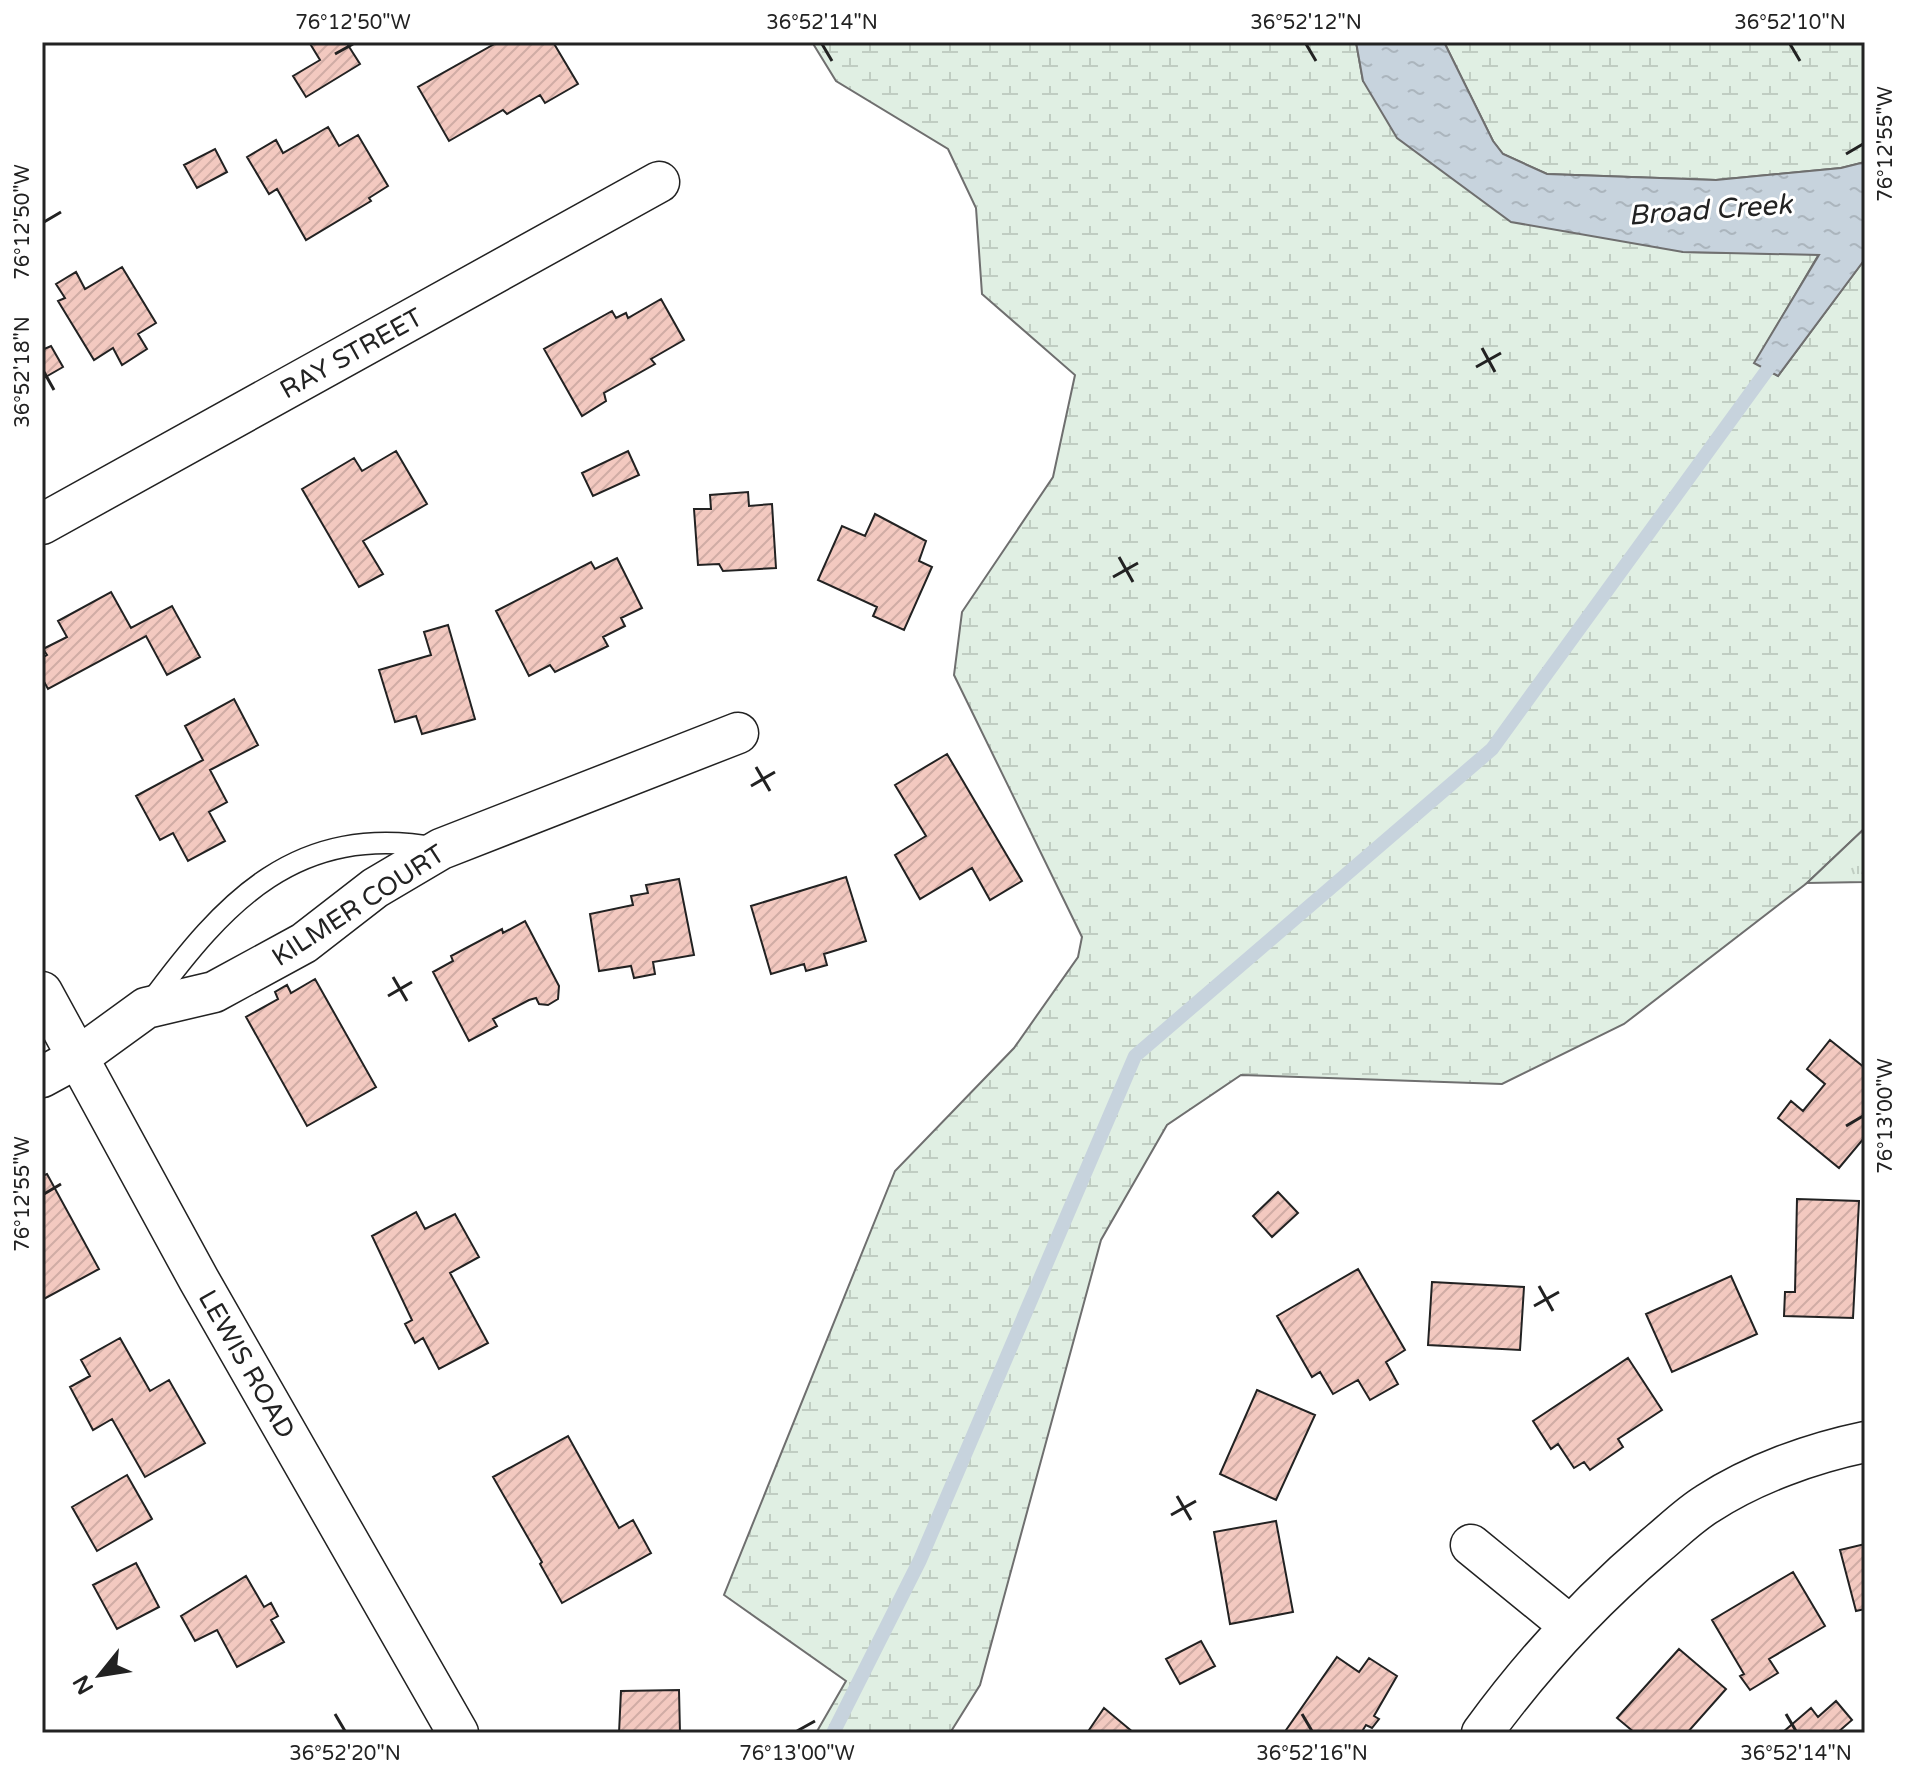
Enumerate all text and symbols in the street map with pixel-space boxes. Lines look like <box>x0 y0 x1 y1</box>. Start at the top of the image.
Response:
text: 76°12'50"W <box>295 11 411 35</box>
text: 36°52'14"N <box>766 11 878 35</box>
text: 36°52'12"N <box>1250 11 1362 35</box>
text: 36°52'10"N <box>1734 11 1846 35</box>
text: 76°12'55"W <box>1874 86 1898 202</box>
text: 76°12'50"W <box>11 164 35 280</box>
water label: Broad Creek <box>1627 187 1795 233</box>
street label: RAY STREET <box>275 301 428 405</box>
text: 36°52'18"N <box>11 316 35 428</box>
street label: KILMER COURT <box>266 838 451 973</box>
text: 76°13'00"W <box>1874 1058 1898 1174</box>
text: 76°12'55"W <box>11 1136 35 1252</box>
street label: LEWIS ROAD <box>192 1285 302 1444</box>
north arrow <box>60 1635 140 1715</box>
text: N <box>68 1670 99 1699</box>
text: 36°52'20"N <box>289 1742 401 1766</box>
text: 76°13'00"W <box>739 1742 855 1766</box>
text: 36°52'16"N <box>1256 1742 1368 1766</box>
text: 36°52'14"N <box>1740 1742 1852 1766</box>

